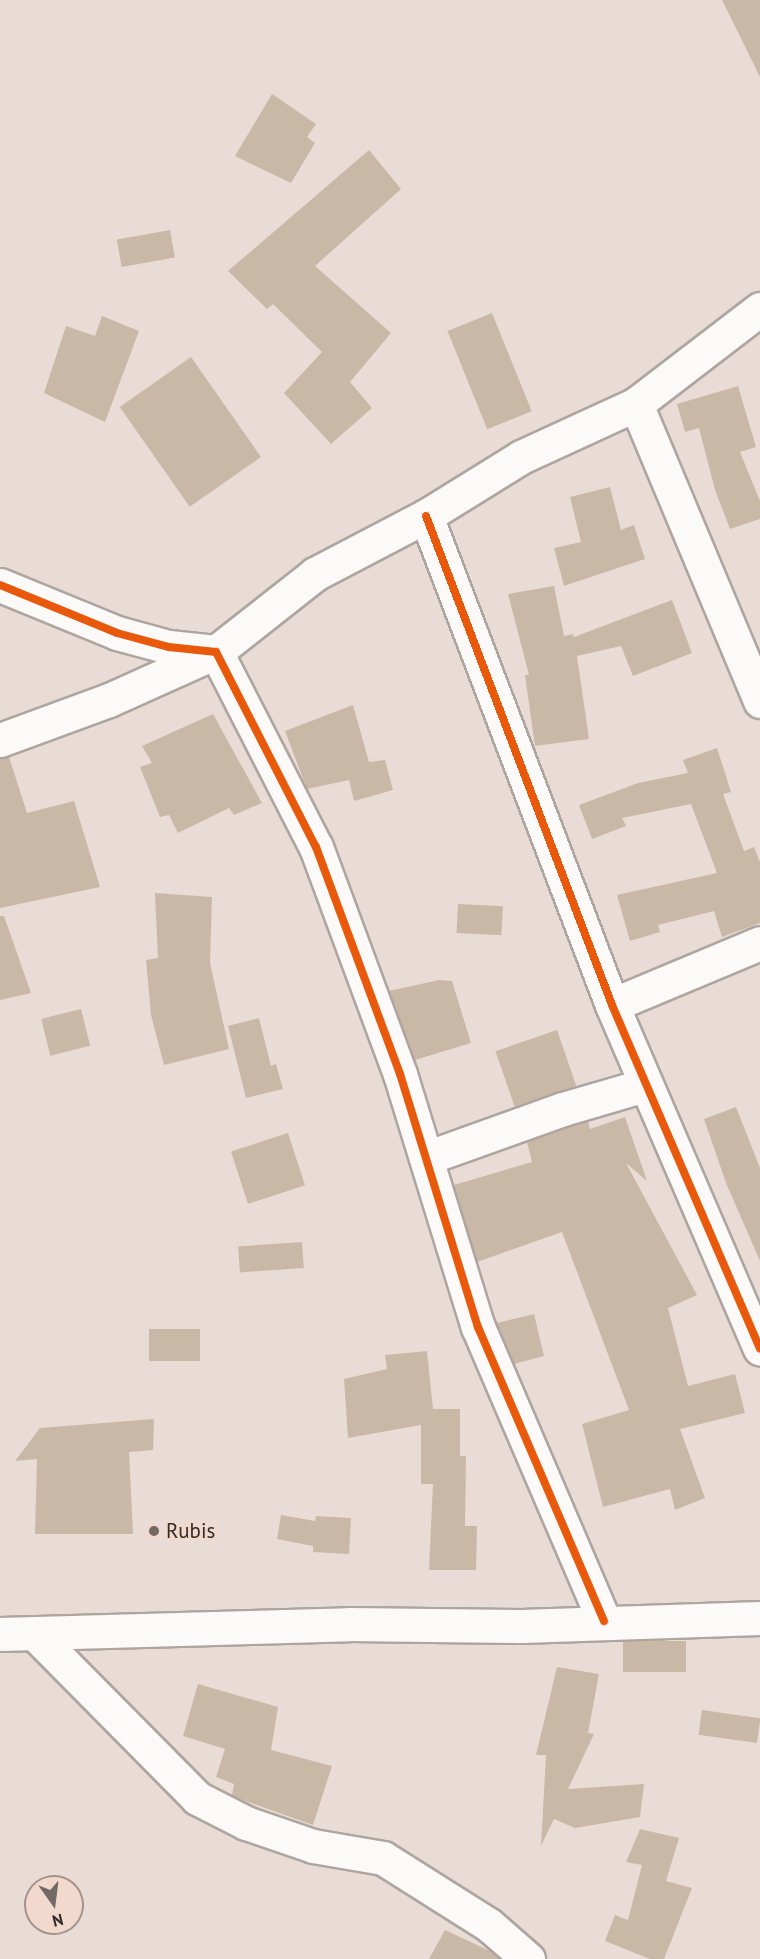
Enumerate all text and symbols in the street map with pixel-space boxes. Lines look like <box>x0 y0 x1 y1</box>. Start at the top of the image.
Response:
place label: Rubis <box>166 1518 215 1544</box>
marker: Rubis <box>147 1524 161 1538</box>
north arrow <box>24 1875 84 1935</box>
text: N <box>50 1910 65 1931</box>

